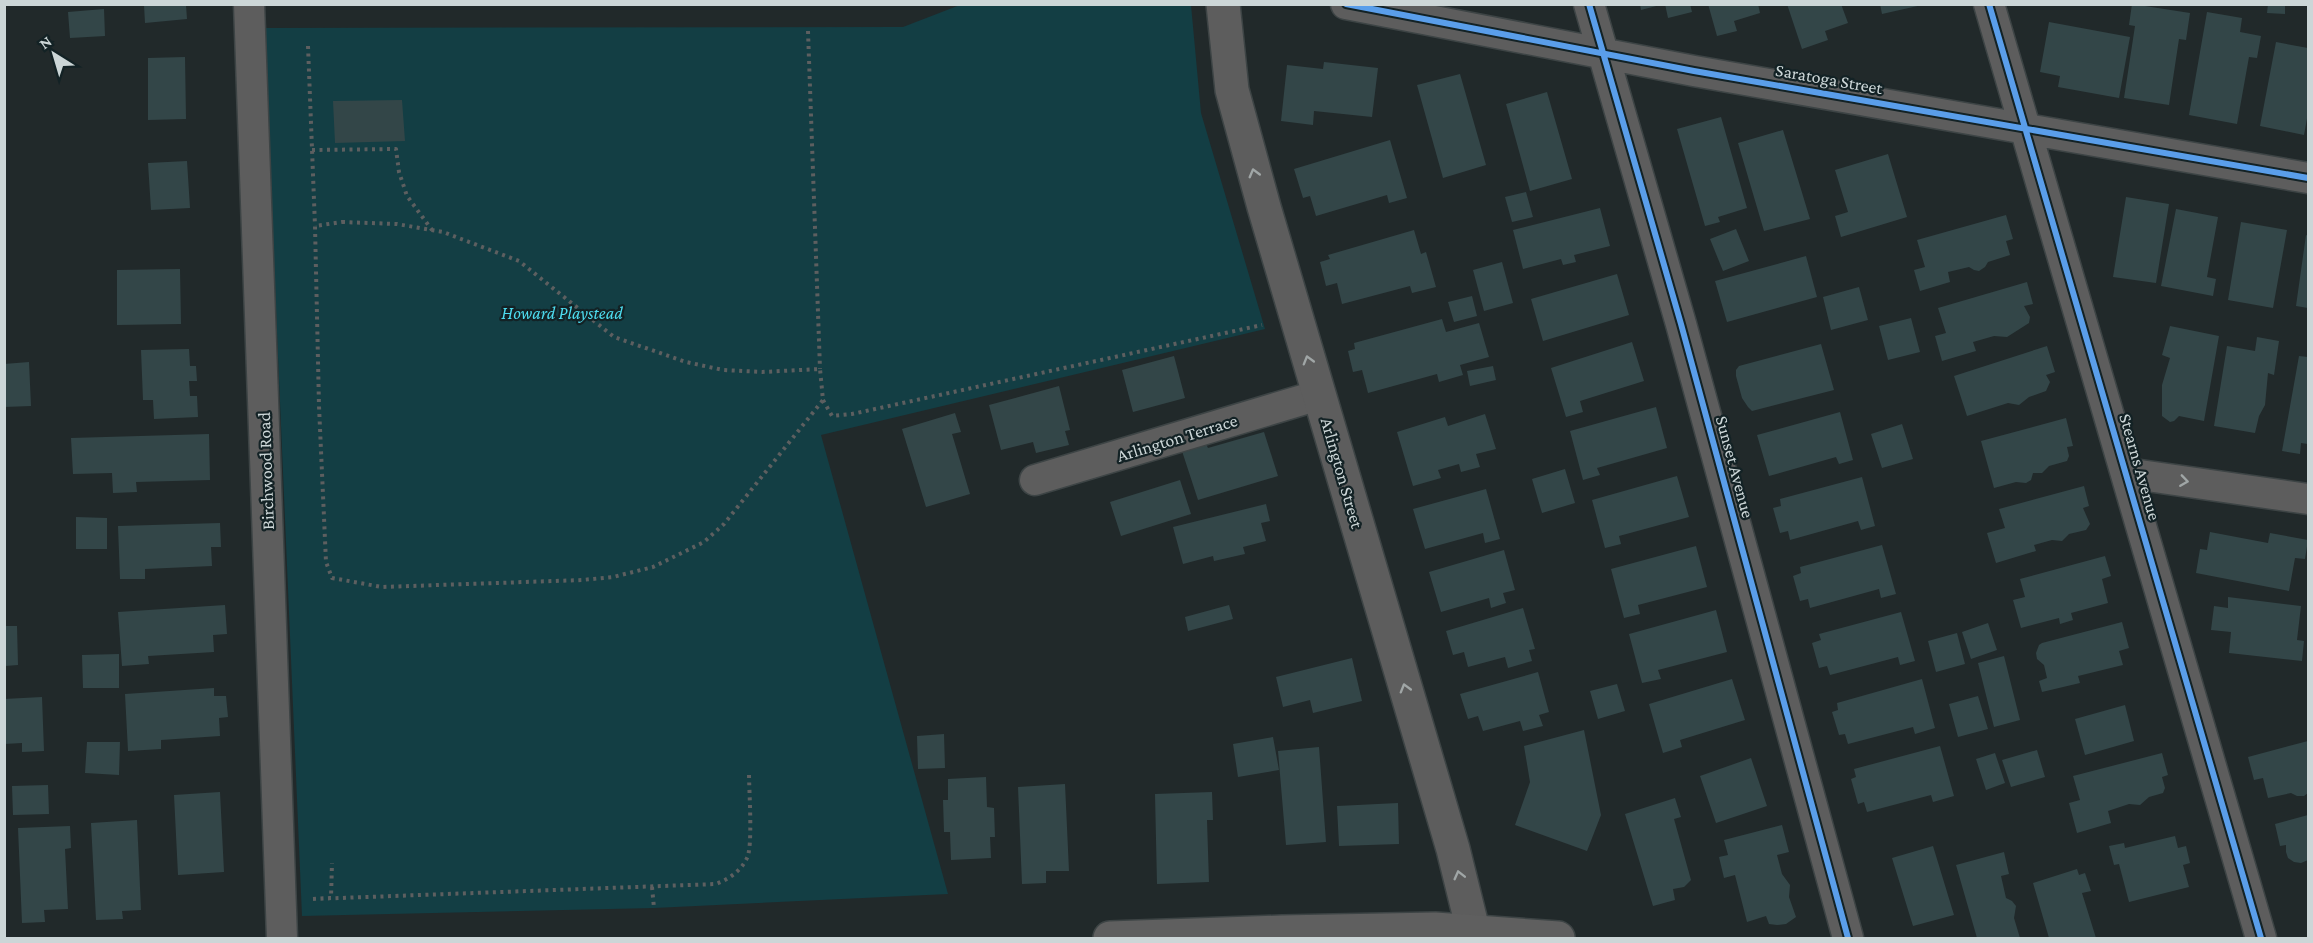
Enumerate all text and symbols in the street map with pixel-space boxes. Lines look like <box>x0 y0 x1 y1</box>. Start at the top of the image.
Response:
north arrow <box>24 24 84 84</box>
text: N <box>36 32 55 52</box>
street label: Saratoga Street <box>1774 60 1885 98</box>
one-way arrow <box>1249 168 1262 178</box>
park label: Howard Playstead <box>501 303 623 323</box>
one-way arrow <box>1303 355 1315 366</box>
street label: Arlington Terrace <box>1114 410 1240 466</box>
street label: Birchwood Road <box>254 411 278 530</box>
street label: Stearns Avenue <box>2115 411 2165 523</box>
street label: Sunset Avenue <box>1712 414 1758 520</box>
street label: Arlington Street <box>1317 415 1368 532</box>
one-way arrow <box>2179 475 2188 487</box>
one-way arrow <box>1400 683 1412 694</box>
one-way arrow <box>1454 870 1467 880</box>

